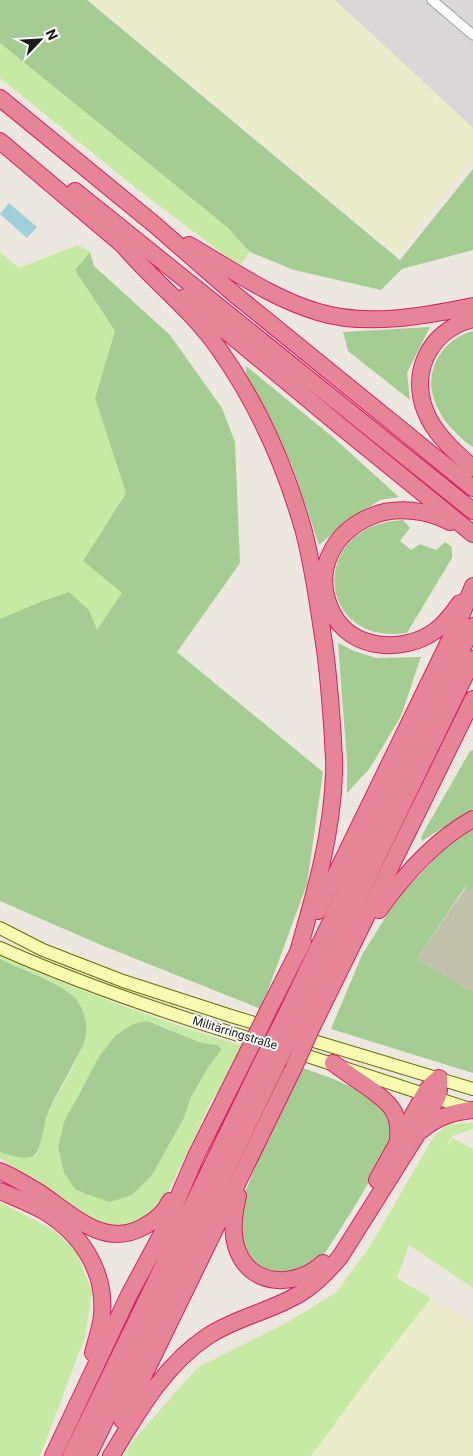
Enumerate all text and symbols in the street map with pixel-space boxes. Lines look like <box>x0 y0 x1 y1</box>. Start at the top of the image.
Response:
north arrow <box>15 15 65 65</box>
text: N <box>42 27 61 42</box>
street label: Militärringstraße <box>191 1013 279 1053</box>

